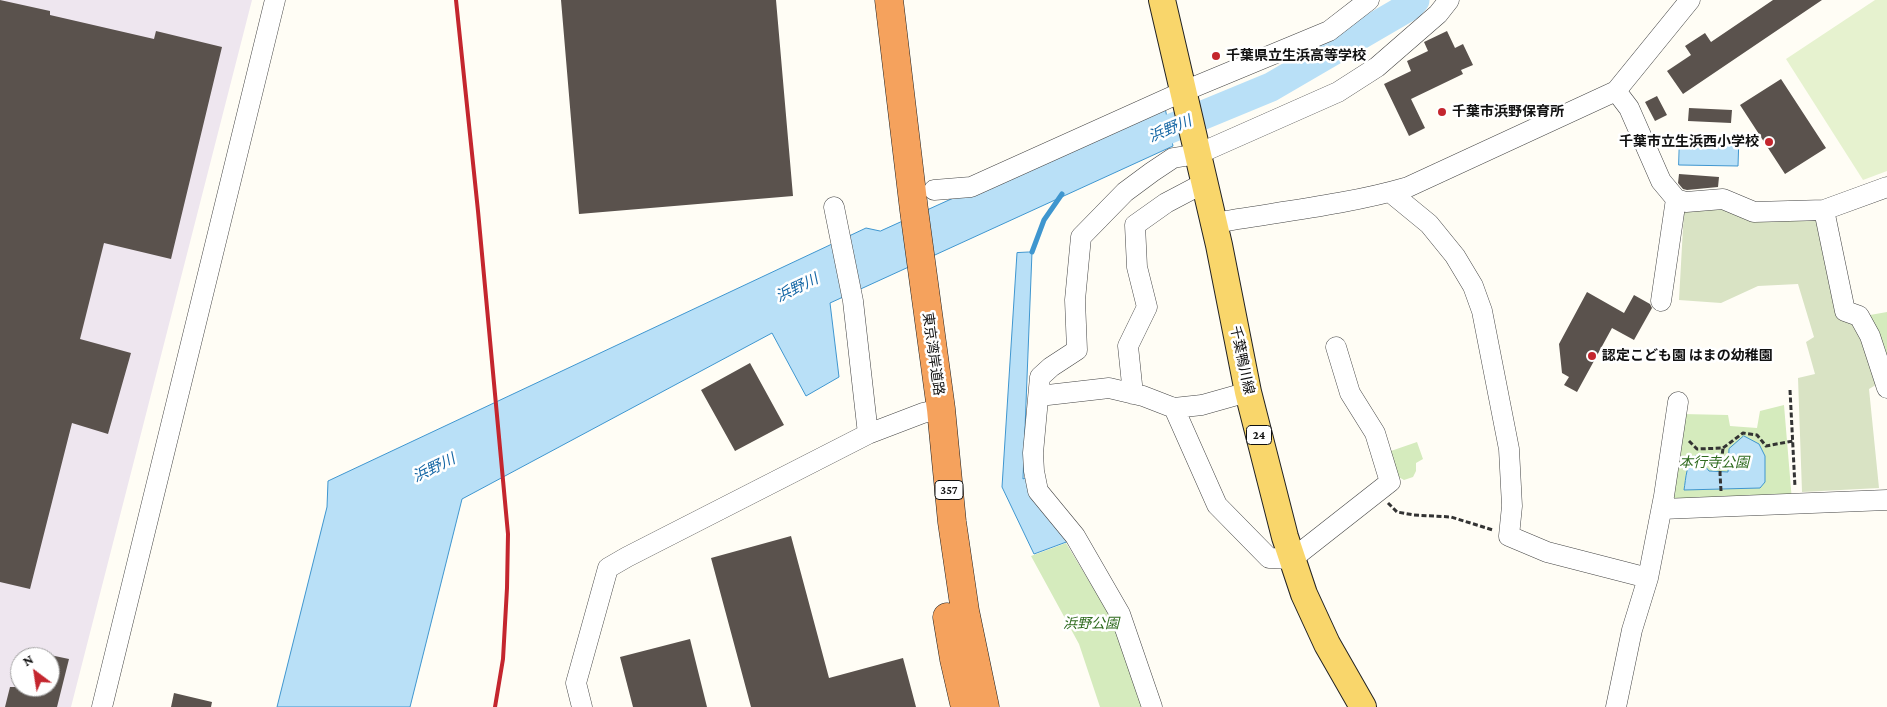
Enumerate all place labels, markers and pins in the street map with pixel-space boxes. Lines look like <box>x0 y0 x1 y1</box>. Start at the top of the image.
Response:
place label: 千葉県立生浜高等学校 <box>1226 48 1366 64</box>
marker: 千葉県立生浜高等学校 <box>1210 50 1222 62</box>
place label: 千葉市浜野保育所 <box>1452 104 1564 120</box>
marker: 千葉市浜野保育所 <box>1436 106 1448 118</box>
place label: 千葉市立生浜西小学校 <box>1619 134 1759 150</box>
marker: 千葉市立生浜西小学校 <box>1763 136 1775 148</box>
place label: 認定こども園 はまの幼稚園 <box>1602 348 1773 364</box>
marker: 認定こども園 はまの幼稚園 <box>1586 350 1598 362</box>

